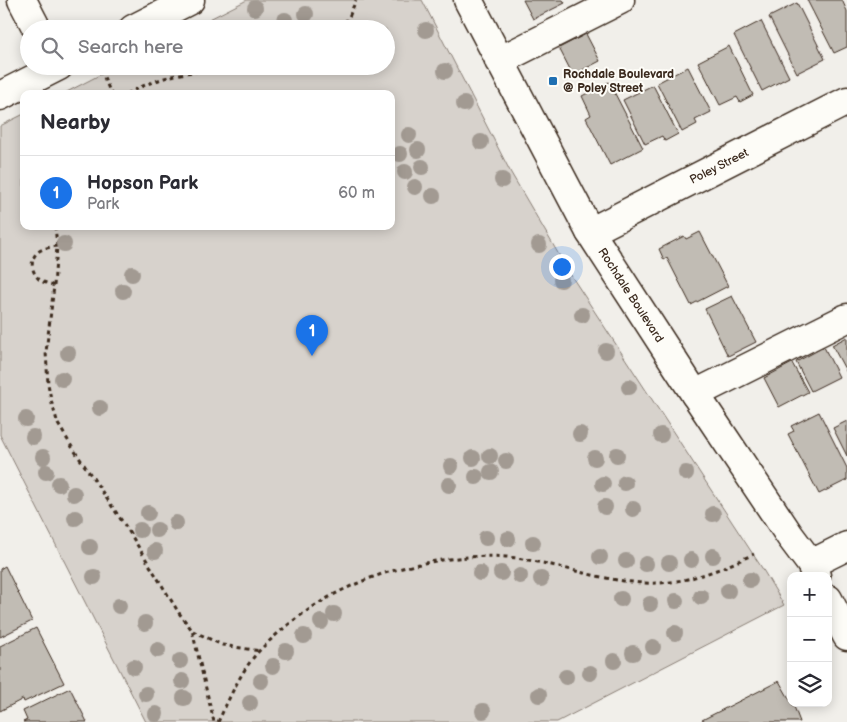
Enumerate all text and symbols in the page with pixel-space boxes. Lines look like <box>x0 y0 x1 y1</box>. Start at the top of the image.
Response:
search box <box>20 20 395 75</box>
icon: search <box>38 34 66 62</box>
text: Search here <box>78 36 183 59</box>
place label: Rochdale Boulevard @ Poley Street <box>563 67 674 96</box>
marker: Rochdale Boulevard @ Poley Street <box>547 75 559 87</box>
text: Nearby <box>40 110 110 135</box>
street label: Poley Street <box>687 145 751 188</box>
text: Hopson Park <box>87 172 198 195</box>
text: 1 <box>53 184 59 203</box>
text: 60 m <box>338 184 375 203</box>
text: Park <box>87 195 119 214</box>
street label: Rochdale Boulevard <box>594 245 667 345</box>
your location <box>549 254 575 280</box>
pin: 1 <box>296 315 328 356</box>
map controls <box>787 572 832 707</box>
button: + <box>787 572 832 617</box>
button: − <box>787 617 832 662</box>
button: layers <box>787 662 832 707</box>

